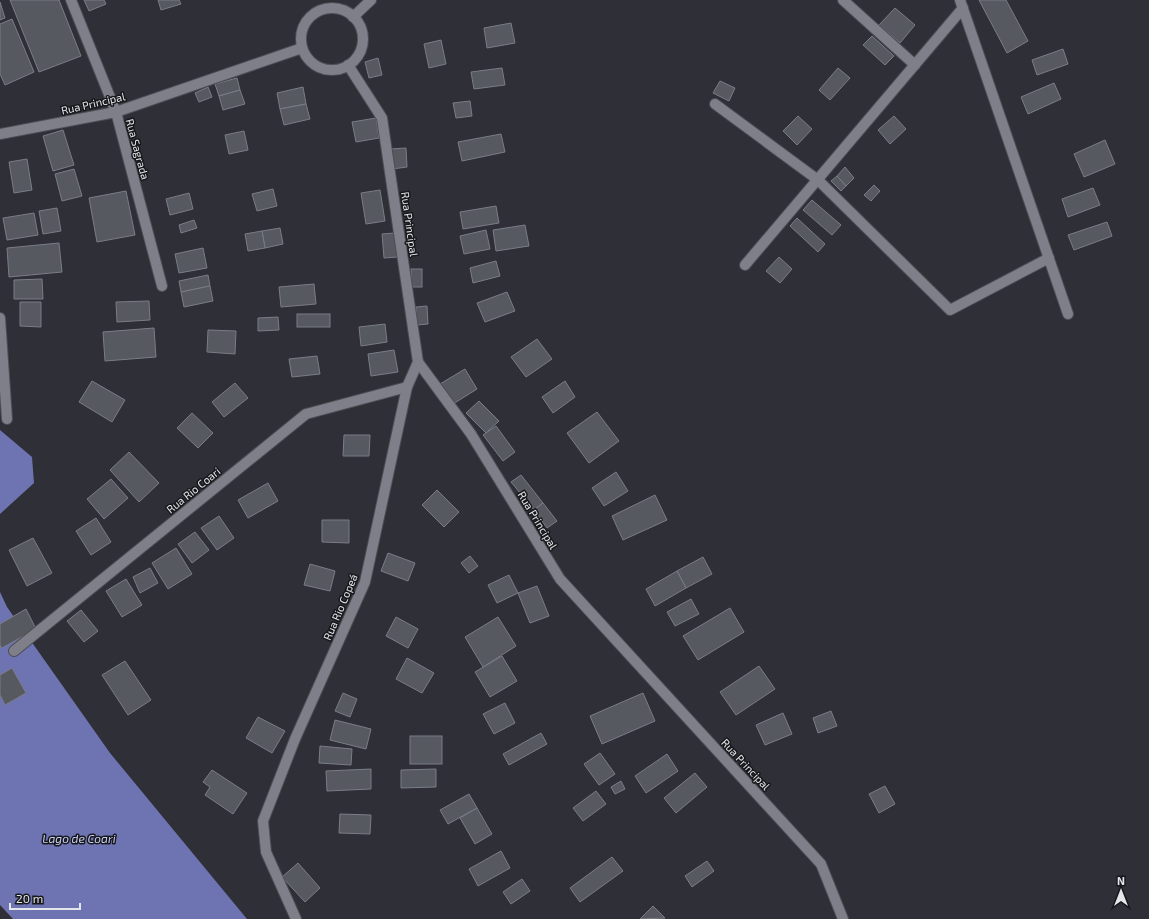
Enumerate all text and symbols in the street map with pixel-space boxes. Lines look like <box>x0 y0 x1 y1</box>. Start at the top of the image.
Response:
street label: Rua Principal <box>60 89 127 117</box>
street label: Rua Sagrada <box>124 117 152 181</box>
street label: Rua Principal <box>399 191 421 258</box>
street label: Rua Rio Coari <box>163 464 223 516</box>
street label: Rua Principal <box>516 489 561 552</box>
street label: Rua Rio Copeá <box>320 572 360 642</box>
street label: Rua Principal <box>719 736 774 793</box>
water label: Lago de Coari <box>42 831 116 845</box>
north arrow <box>1101 871 1141 911</box>
text: N <box>1117 874 1125 887</box>
scale bar <box>10 885 80 911</box>
text: 20 m <box>16 891 43 905</box>

